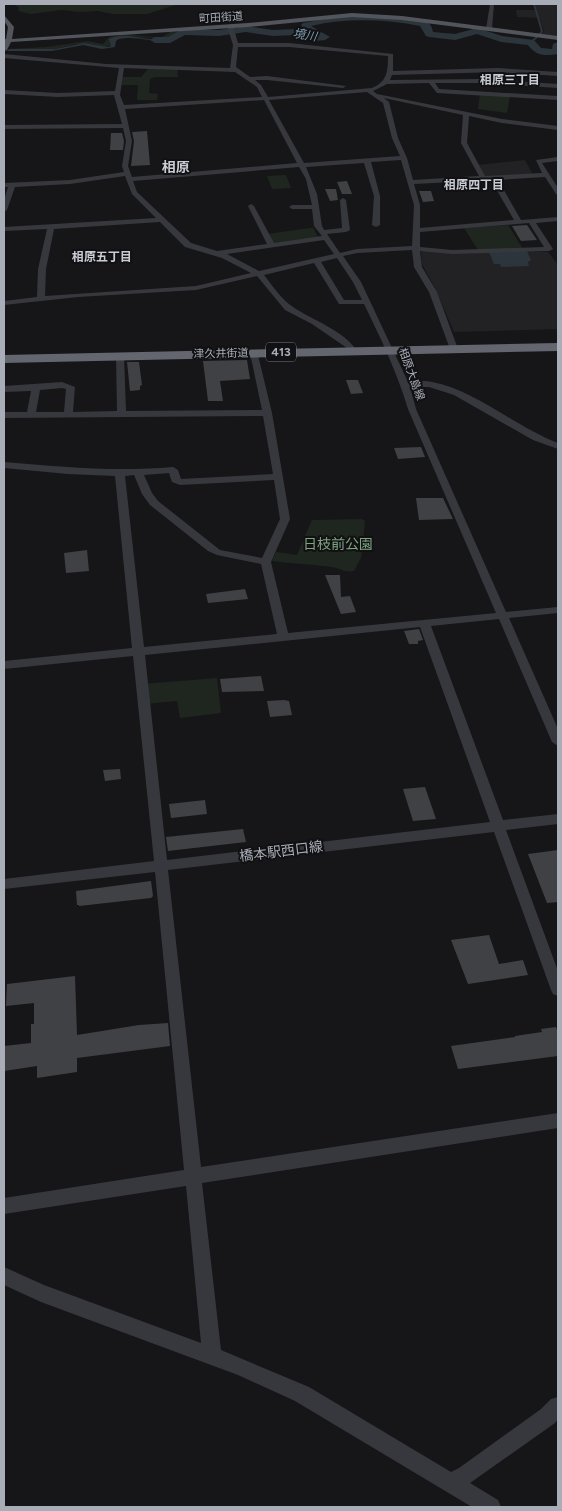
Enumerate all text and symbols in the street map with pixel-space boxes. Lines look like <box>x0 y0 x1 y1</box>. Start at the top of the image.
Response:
street label: 町田街道 <box>199 9 243 26</box>
water label: 境川 <box>292 26 320 44</box>
district label: 相原三丁目 <box>480 73 540 87</box>
district label: 相原 <box>162 159 190 176</box>
district label: 相原四丁目 <box>444 178 504 192</box>
district label: 相原五丁目 <box>72 250 132 264</box>
road number: 413 <box>266 342 296 362</box>
street label: 相原大島線 <box>396 346 427 402</box>
street label: 津久井街道 <box>193 347 249 360</box>
park label: 日枝前公園 <box>303 536 373 553</box>
street label: 橋本駅西口線 <box>238 838 324 865</box>

